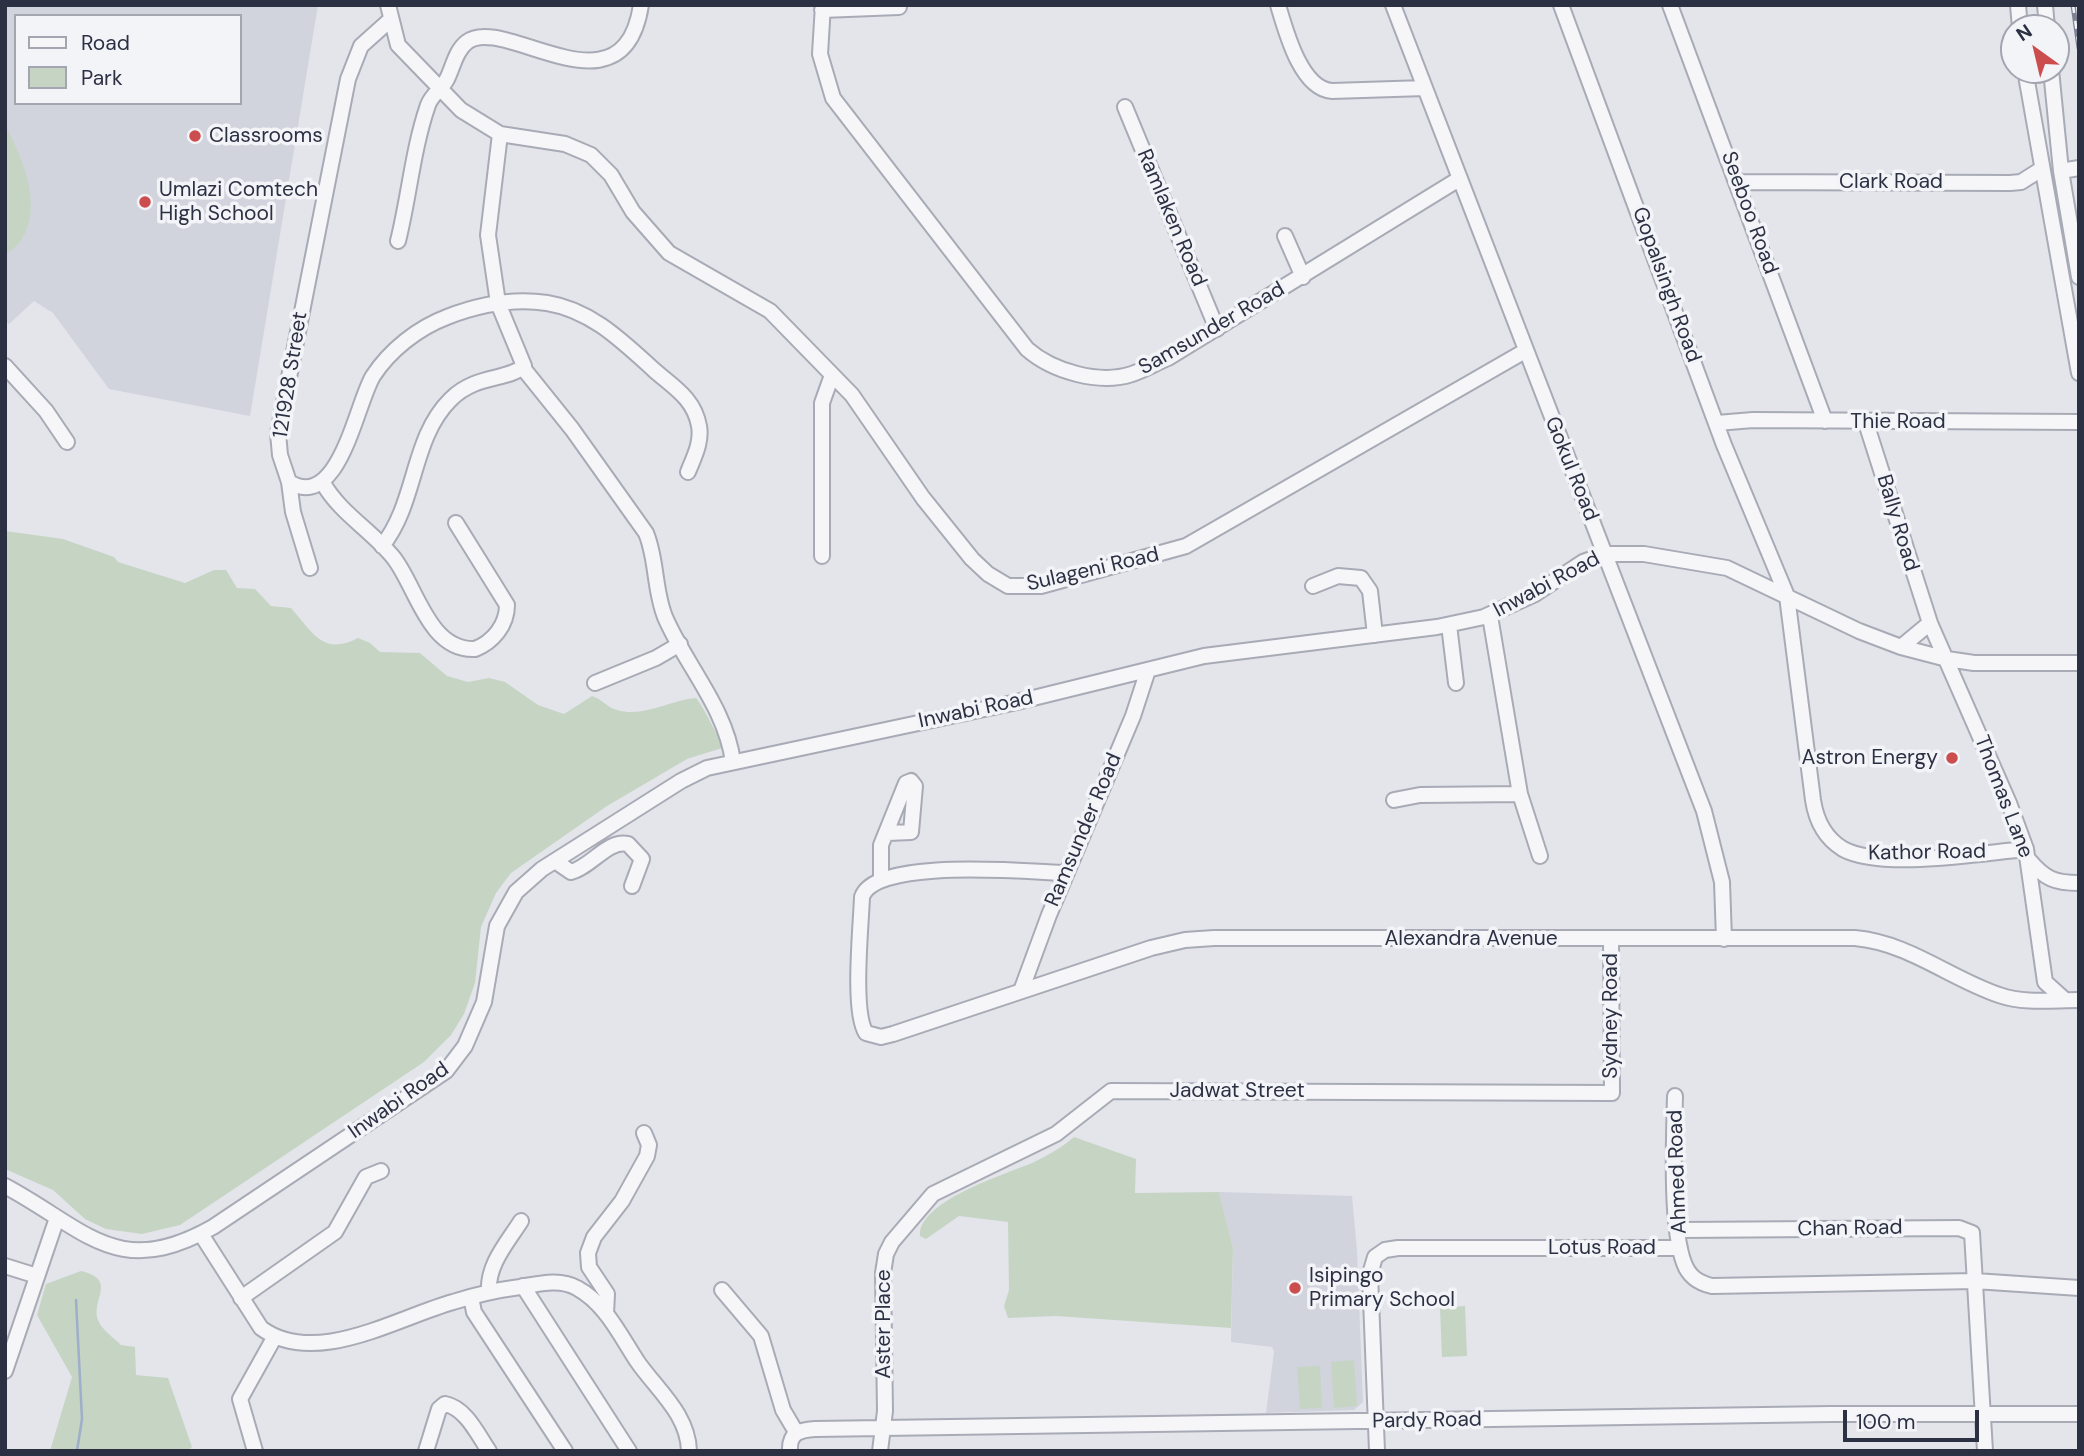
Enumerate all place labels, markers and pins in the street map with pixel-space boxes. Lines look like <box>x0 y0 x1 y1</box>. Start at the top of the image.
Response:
place label: Classrooms <box>209 123 323 149</box>
marker: Classrooms <box>187 128 203 144</box>
place label: Umlazi Comtech High School <box>159 177 318 227</box>
marker: Umlazi Comtech High School <box>137 194 153 210</box>
place label: Astron Energy <box>1802 745 1938 771</box>
marker: Astron Energy <box>1944 750 1960 766</box>
place label: Isipingo Primary School <box>1309 1263 1455 1313</box>
marker: Isipingo Primary School <box>1287 1280 1303 1296</box>

